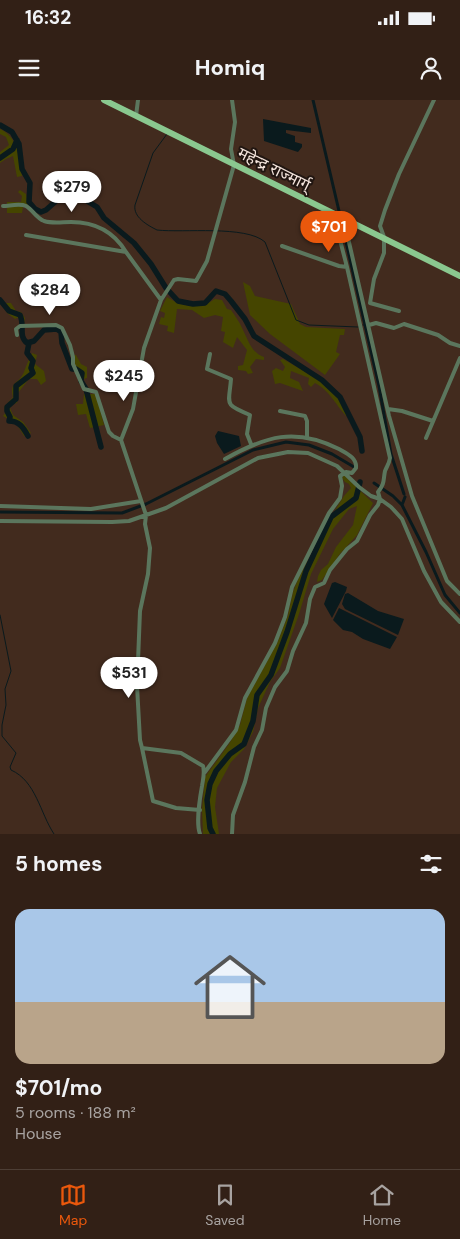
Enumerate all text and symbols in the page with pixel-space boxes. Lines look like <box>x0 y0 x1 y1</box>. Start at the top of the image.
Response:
text: 16:32 <box>25 5 71 30</box>
text: Homiq <box>195 53 265 82</box>
icon: menu <box>15 54 43 82</box>
icon: person <box>417 54 445 82</box>
street label: महेन्द्र राज्मार्ग् <box>234 142 316 197</box>
pin: $279 <box>42 170 102 213</box>
text: $279 <box>53 176 91 197</box>
pin: $701 <box>299 210 359 253</box>
text: $701 <box>311 216 347 237</box>
pin: $284 <box>20 274 80 316</box>
text: $284 <box>30 279 70 300</box>
pin: $245 <box>94 360 154 402</box>
text: $245 <box>104 365 144 386</box>
pin: $531 <box>99 656 159 699</box>
text: $531 <box>112 662 146 683</box>
text: 5 homes <box>15 850 102 878</box>
icon: filters <box>417 850 445 878</box>
icon: home <box>185 942 275 1032</box>
text: $701/mo <box>15 1074 102 1102</box>
text: 5 rooms · 188 m² <box>15 1102 136 1123</box>
text: House <box>15 1123 62 1144</box>
tab: Map <box>59 1181 87 1229</box>
tab: Saved <box>205 1181 245 1229</box>
tab: Home <box>363 1181 401 1229</box>

